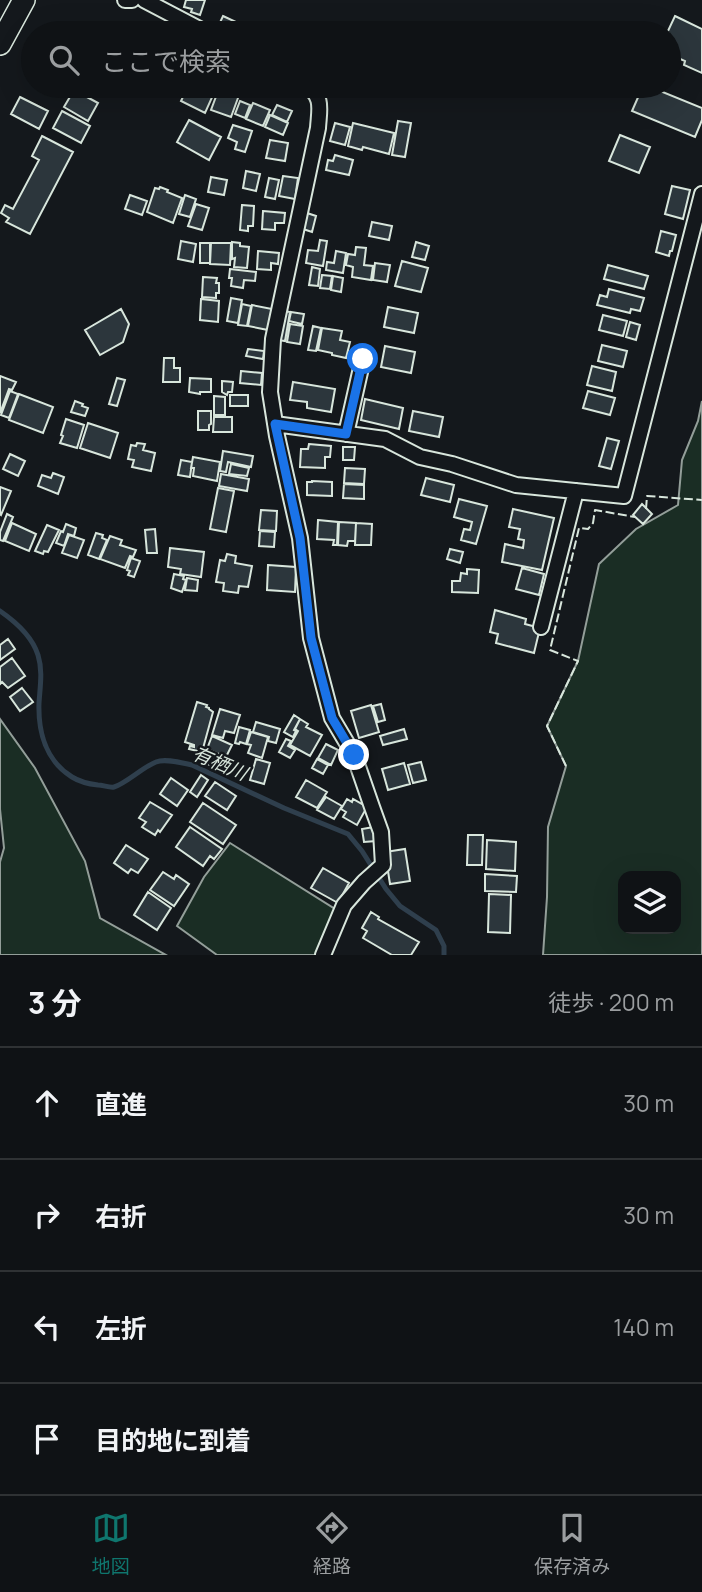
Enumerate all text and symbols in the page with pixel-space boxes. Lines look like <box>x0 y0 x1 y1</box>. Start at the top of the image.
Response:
search box <box>21 21 681 98</box>
icon: search <box>45 41 83 79</box>
text: ここで検索 <box>101 43 231 79</box>
route start <box>347 343 378 374</box>
route end <box>338 739 369 770</box>
water label: 有栖川 <box>189 740 253 787</box>
map controls <box>618 871 681 934</box>
button: layers <box>618 871 681 934</box>
text: 3 分 <box>28 982 81 1023</box>
text: 徒歩 · 200 m <box>548 986 674 1018</box>
icon: ahead <box>28 1084 66 1122</box>
text: 直進 <box>95 1086 147 1122</box>
text: 30 m <box>623 1087 674 1119</box>
icon: right <box>28 1196 66 1234</box>
text: 右折 <box>95 1198 147 1234</box>
text: 30 m <box>623 1199 674 1231</box>
icon: left <box>28 1308 66 1346</box>
text: 左折 <box>95 1310 147 1346</box>
text: 140 m <box>613 1311 674 1343</box>
icon: arrive <box>28 1420 66 1458</box>
text: 目的地に到着 <box>95 1422 251 1458</box>
tab: 地図 <box>92 1509 130 1579</box>
tab: 経路 <box>313 1509 351 1579</box>
tab: 保存済み <box>534 1509 610 1579</box>

